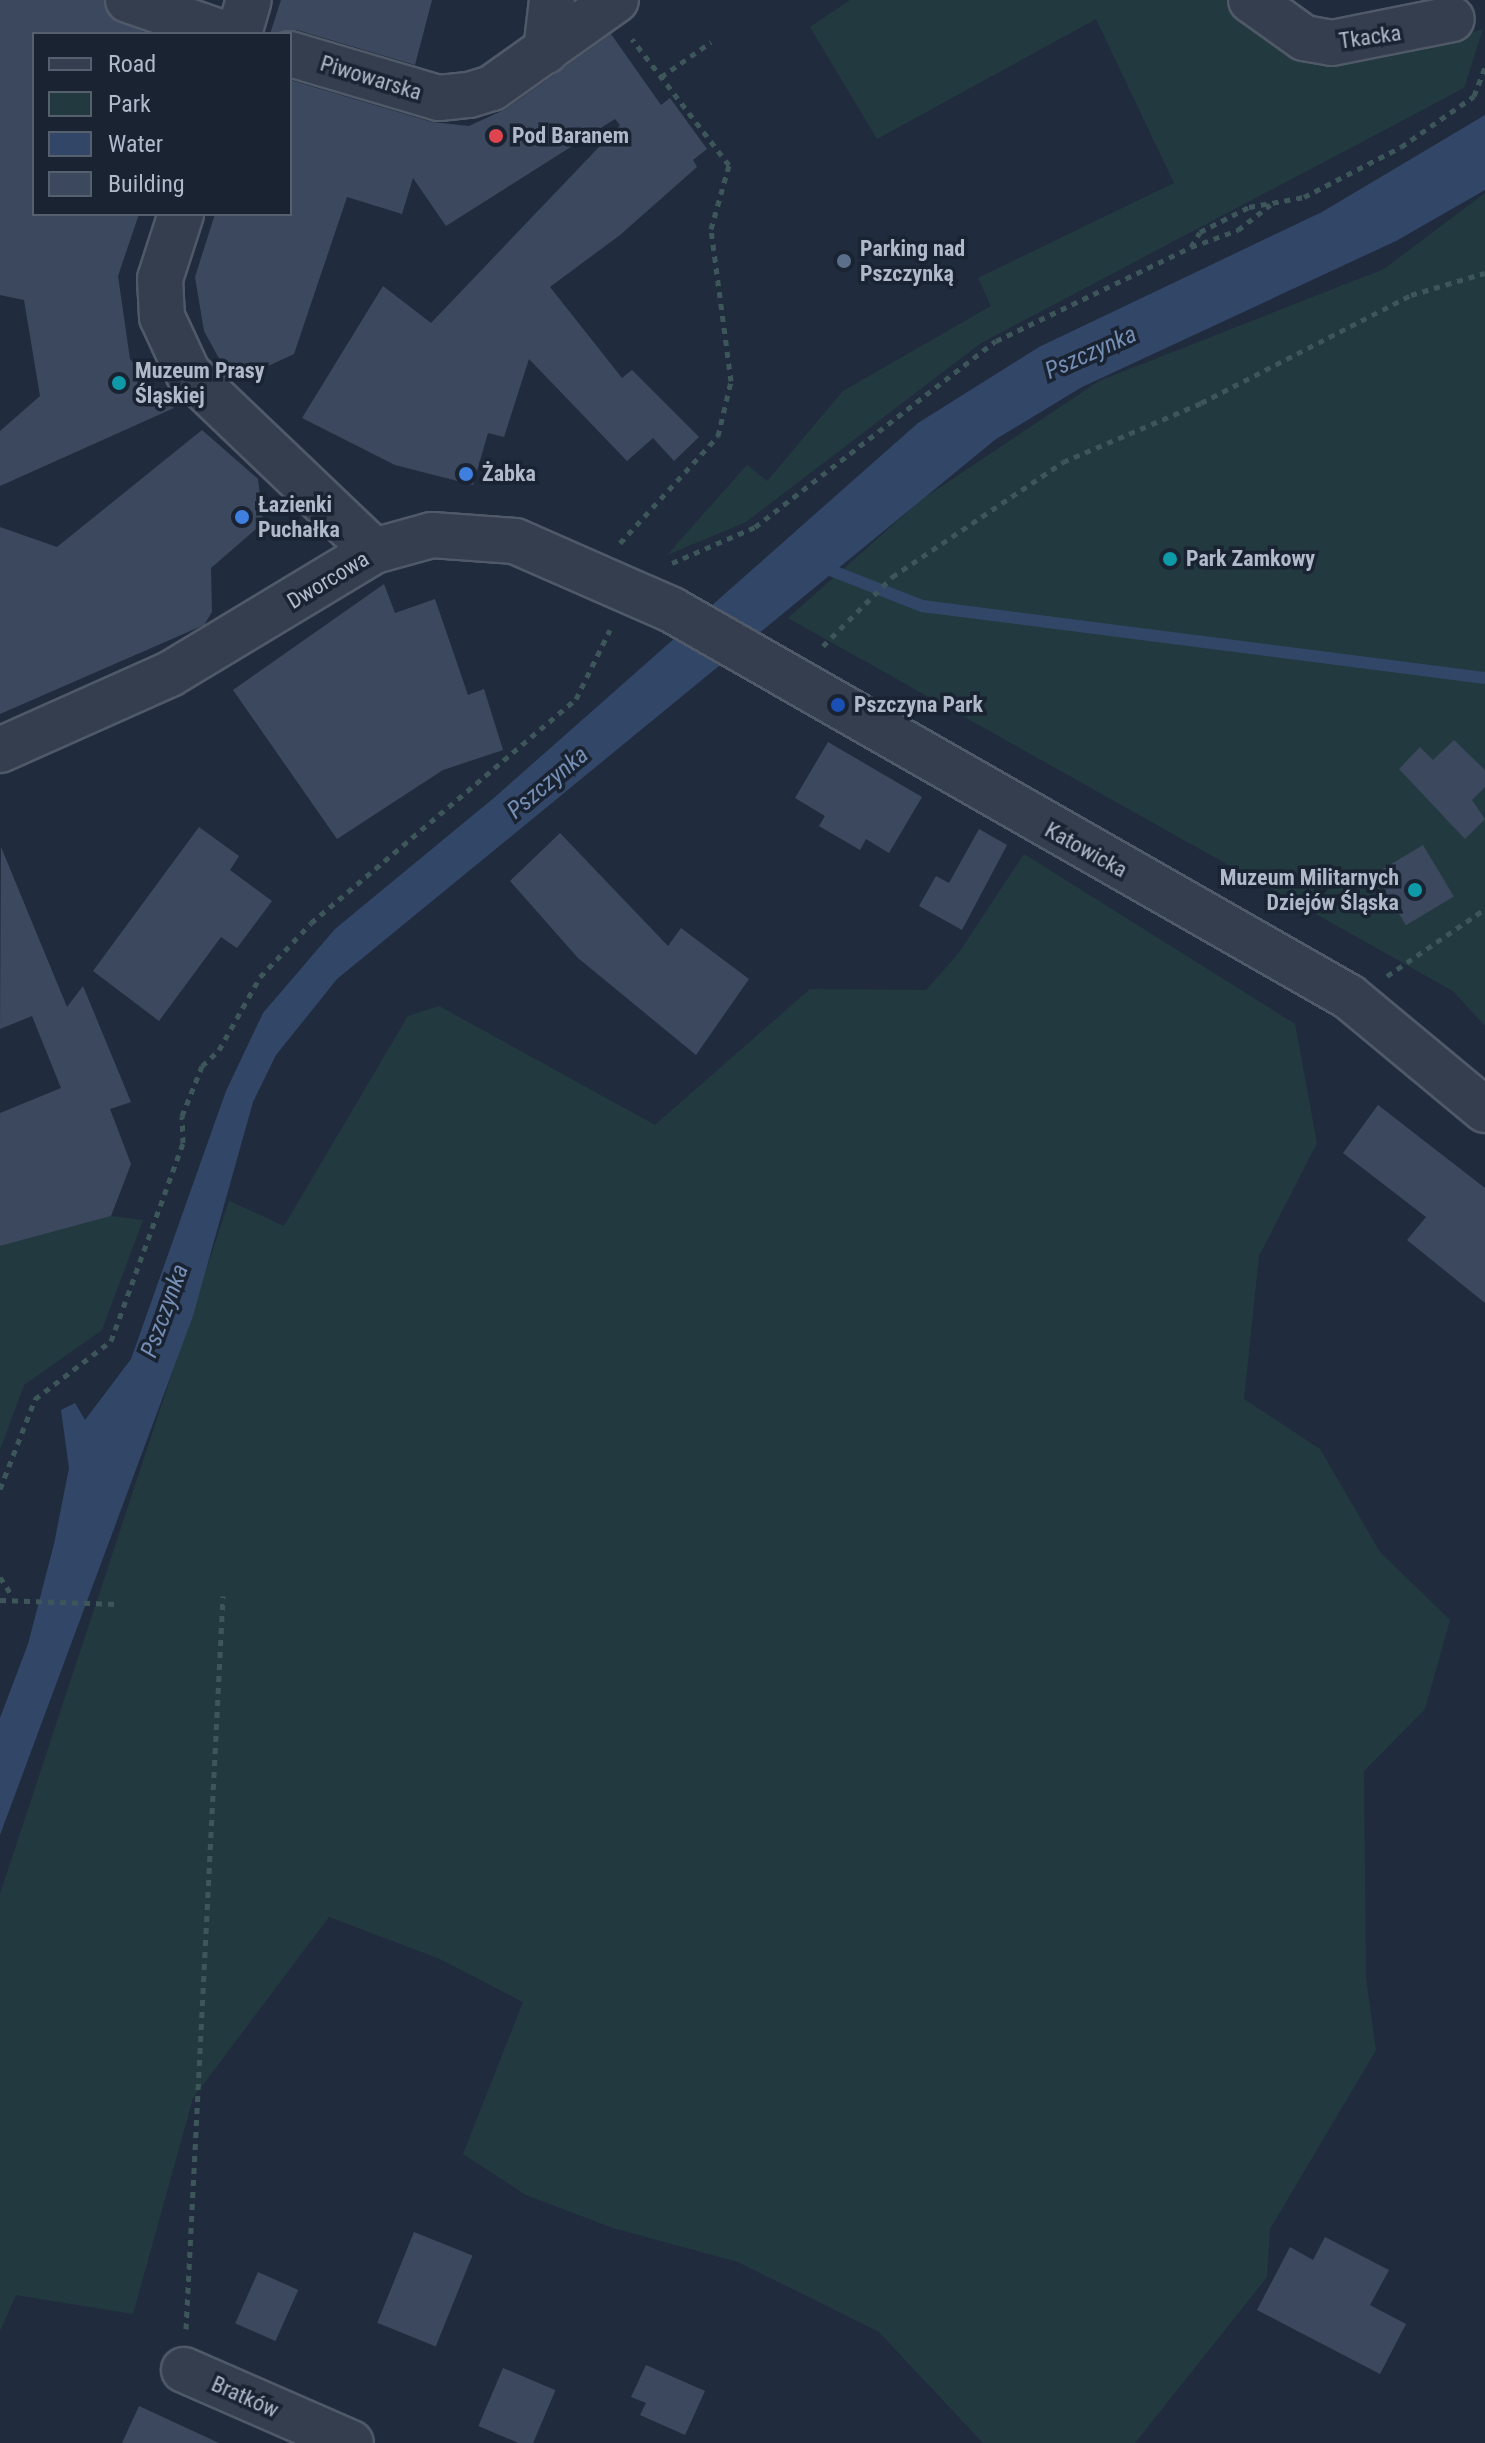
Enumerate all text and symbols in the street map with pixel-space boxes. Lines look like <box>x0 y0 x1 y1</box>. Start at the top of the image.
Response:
street label: Tkacka <box>1337 20 1403 54</box>
legend <box>32 32 292 216</box>
text: Road <box>108 50 156 78</box>
street label: Piwowarska <box>317 50 425 106</box>
text: Park <box>108 90 151 118</box>
place label: Pod Baranem <box>512 123 629 149</box>
marker: Pod Baranem <box>487 127 505 145</box>
text: Water <box>108 130 163 158</box>
text: Building <box>108 170 185 198</box>
place label: Parking nad Pszczynką <box>860 235 965 286</box>
marker: Parking nad Pszczynką <box>835 252 853 270</box>
water label: Pszczynka <box>1041 320 1141 386</box>
place label: Muzeum Prasy Śląskiej <box>135 357 265 408</box>
marker: Muzeum Prasy Śląskiej <box>110 374 128 392</box>
place label: Żabka <box>482 461 536 487</box>
marker: Żabka <box>457 465 475 483</box>
place label: Łazienki Puchałka <box>258 491 340 542</box>
marker: Łazienki Puchałka <box>233 508 251 526</box>
street label: Dworcowa <box>282 545 374 615</box>
place label: Park Zamkowy <box>1186 546 1315 572</box>
marker: Park Zamkowy <box>1161 550 1179 568</box>
place label: Pszczyna Park <box>854 692 983 718</box>
marker: Pszczyna Park <box>829 696 847 714</box>
water label: Pszczynka <box>502 741 594 825</box>
street label: Katowicka <box>1040 817 1132 883</box>
place label: Muzeum Militarnych Dziejów Śląska <box>1220 864 1399 916</box>
marker: Muzeum Militarnych Dziejów Śląska <box>1406 881 1424 899</box>
water label: Pszczynka <box>135 1260 195 1362</box>
street label: Bratków <box>207 2371 283 2423</box>

